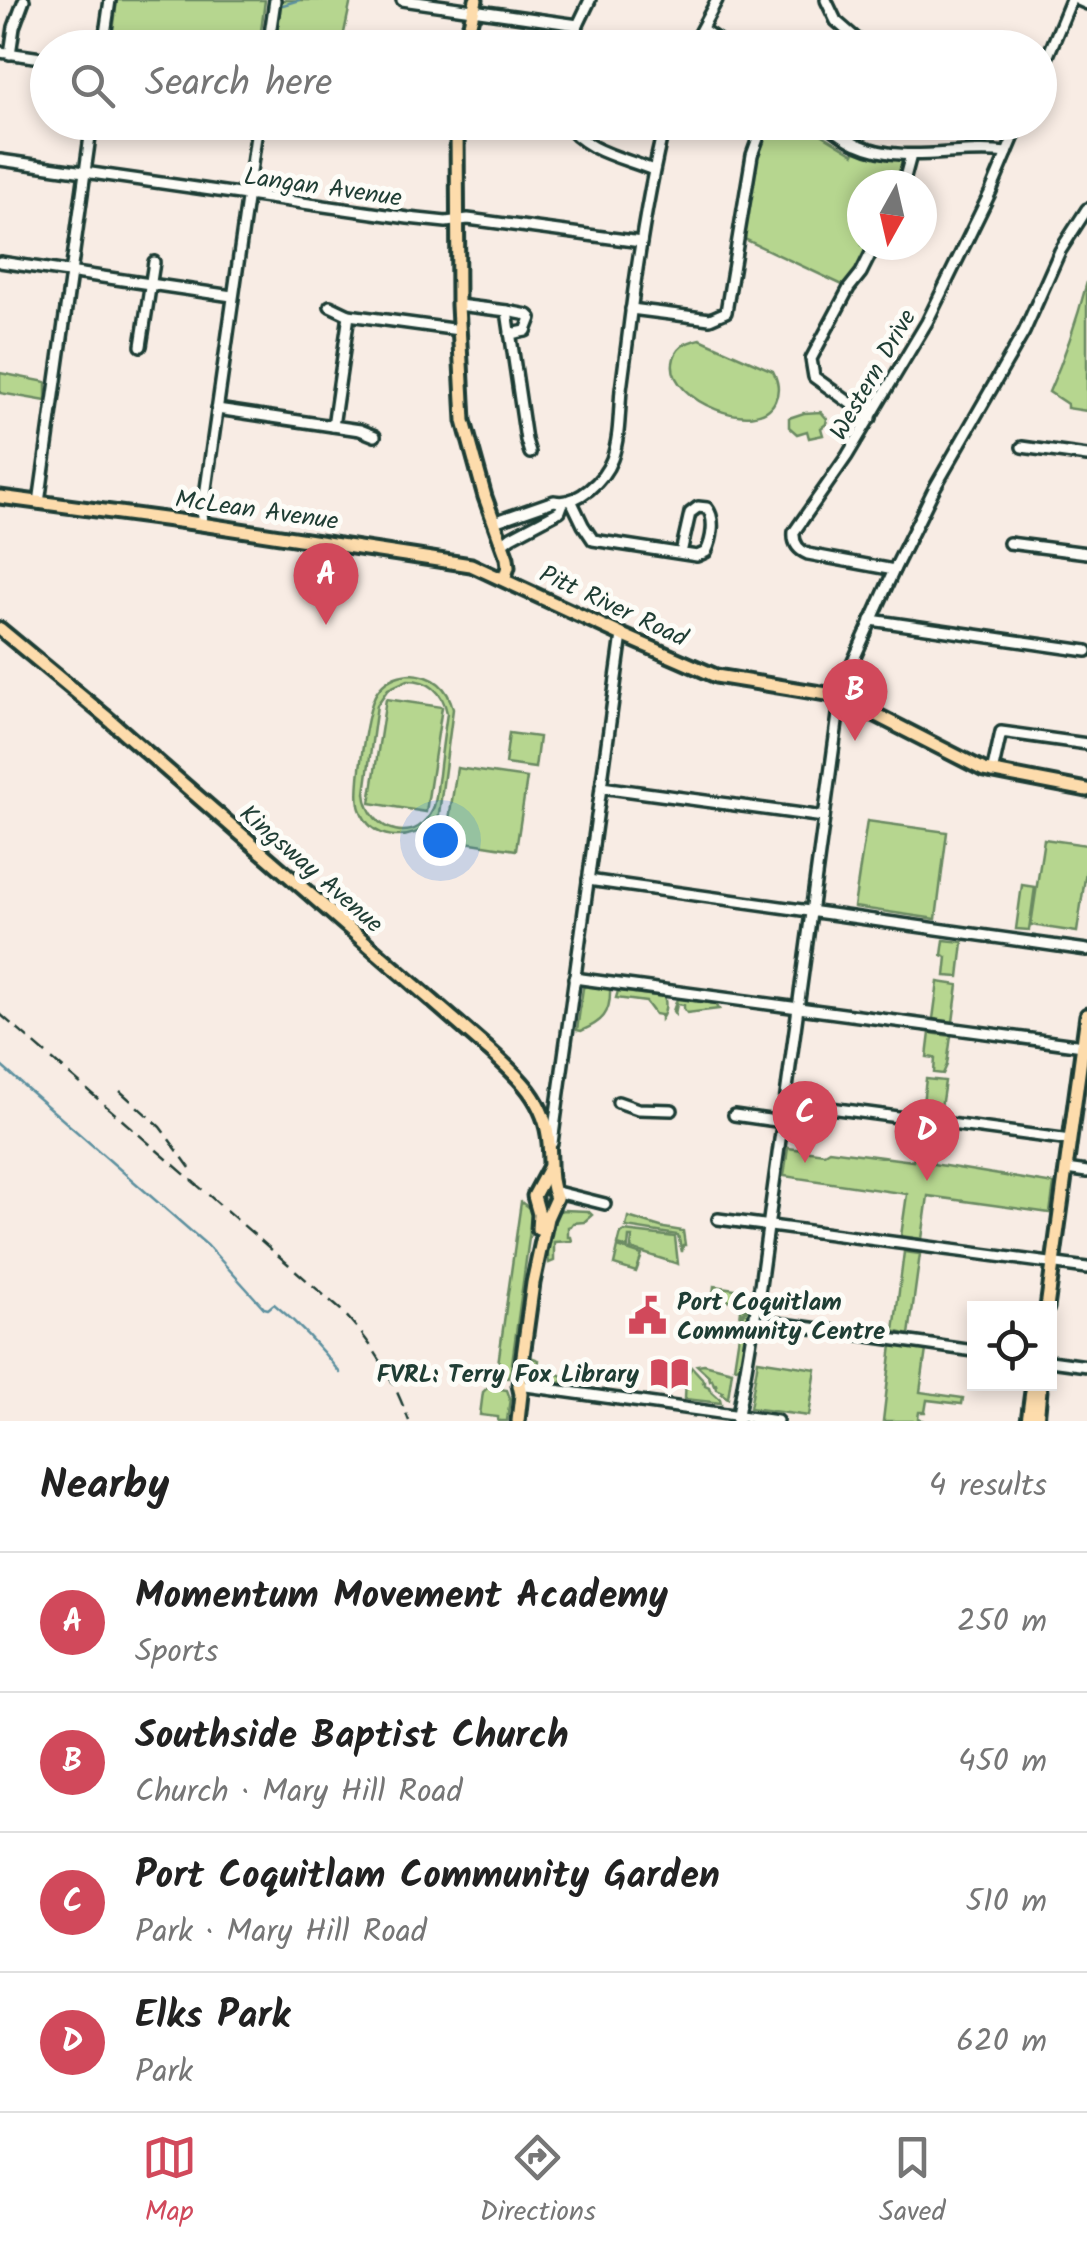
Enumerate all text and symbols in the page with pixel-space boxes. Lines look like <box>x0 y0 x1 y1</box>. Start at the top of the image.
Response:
search box <box>30 30 1057 140</box>
text: Search here <box>145 55 332 115</box>
icon: search <box>65 58 120 113</box>
street label: Langan Avenue <box>241 157 404 219</box>
north arrow <box>847 170 937 260</box>
street label: Western Drive <box>820 302 928 448</box>
street label: McLean Avenue <box>173 480 341 542</box>
pin: A <box>294 542 358 625</box>
street label: Pitt River Road <box>532 555 695 659</box>
pin: B <box>822 658 888 741</box>
street label: Kingsway Avenue <box>229 795 392 944</box>
your location <box>415 815 466 866</box>
pin: C <box>772 1080 838 1163</box>
pin: D <box>894 1098 960 1181</box>
place label: Port Coquitlam Community Centre <box>677 1283 885 1352</box>
public building icon: Port Coquitlam Community Centre <box>626 1294 668 1336</box>
map controls <box>967 1301 1057 1391</box>
button: locate <box>967 1301 1057 1391</box>
library icon: FVRL: Terry Fox Library <box>648 1352 690 1394</box>
place label: FVRL: Terry Fox Library <box>377 1355 639 1395</box>
text: Nearby <box>40 1453 169 1520</box>
text: 4 results <box>929 1461 1047 1512</box>
text: Momentum Movement Academy <box>135 1567 668 1627</box>
text: A <box>62 1597 83 1648</box>
text: 250 m <box>957 1597 1047 1648</box>
text: Sports <box>135 1627 218 1678</box>
text: Southside Baptist Church <box>135 1707 569 1767</box>
text: B <box>63 1737 82 1788</box>
text: 450 m <box>958 1737 1047 1788</box>
text: Church · Mary Hill Road <box>135 1767 462 1818</box>
text: Port Coquitlam Community Garden <box>135 1847 720 1907</box>
text: C <box>63 1877 82 1928</box>
text: 510 m <box>965 1877 1047 1928</box>
text: Park · Mary Hill Road <box>135 1907 427 1958</box>
text: Elks Park <box>135 1987 290 2047</box>
text: D <box>62 2017 83 2068</box>
text: 620 m <box>956 2017 1047 2068</box>
text: Park <box>135 2047 193 2098</box>
tab: Map <box>142 2130 197 2235</box>
tab: Directions <box>480 2130 596 2235</box>
tab: Saved <box>879 2130 945 2235</box>

